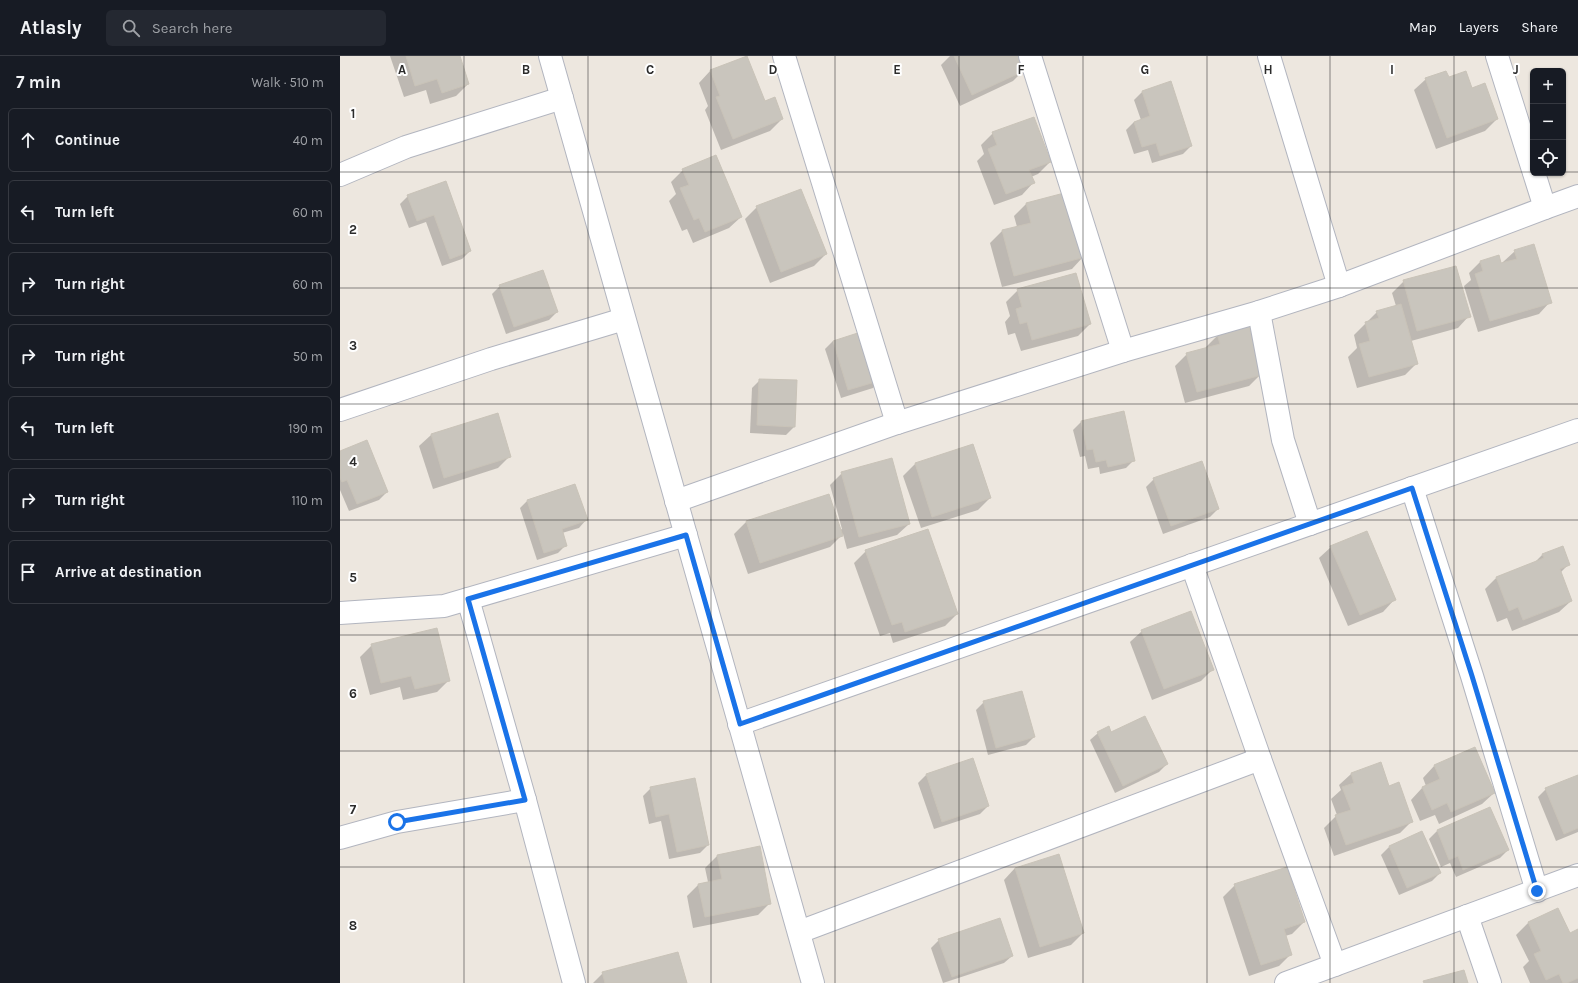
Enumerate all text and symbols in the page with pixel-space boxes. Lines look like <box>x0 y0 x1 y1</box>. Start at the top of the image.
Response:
search box <box>106 10 386 46</box>
text: Atlasly <box>20 17 82 39</box>
icon: search <box>120 17 142 39</box>
text: Search here <box>152 19 232 37</box>
text: Map <box>1409 19 1437 36</box>
text: Layers <box>1459 19 1499 36</box>
text: Share <box>1521 19 1558 36</box>
text: A <box>398 62 406 77</box>
text: B <box>522 62 530 77</box>
text: C <box>646 62 654 77</box>
text: D <box>769 62 778 77</box>
text: E <box>893 62 901 77</box>
text: F <box>1017 62 1025 77</box>
text: G <box>1141 62 1149 77</box>
text: H <box>1263 62 1273 77</box>
text: I <box>1390 62 1394 77</box>
text: J <box>1513 62 1519 77</box>
map controls <box>1530 68 1566 176</box>
button: + <box>1530 68 1566 104</box>
text: 7 min <box>16 72 61 92</box>
text: Walk · 510 m <box>252 75 324 90</box>
button: − <box>1530 104 1566 140</box>
text: 1 <box>351 106 355 121</box>
icon: ahead <box>17 129 39 151</box>
text: Continue <box>55 131 120 149</box>
text: 40 m <box>293 133 323 148</box>
button: locate <box>1530 140 1566 176</box>
icon: left <box>17 201 39 223</box>
text: Turn left <box>55 203 114 221</box>
text: 60 m <box>293 205 323 220</box>
text: 2 <box>349 222 357 237</box>
icon: right <box>17 273 39 295</box>
text: Turn right <box>55 275 125 293</box>
text: 60 m <box>293 277 323 292</box>
text: 3 <box>349 338 357 353</box>
icon: right <box>17 345 39 367</box>
text: Turn right <box>55 347 125 365</box>
text: 50 m <box>293 349 323 364</box>
icon: left <box>17 417 39 439</box>
text: Turn left <box>55 419 114 437</box>
text: 190 m <box>288 421 323 436</box>
text: 4 <box>349 454 357 469</box>
icon: right <box>17 489 39 511</box>
text: Turn right <box>55 491 125 509</box>
text: 110 m <box>291 493 323 508</box>
icon: arrive <box>17 561 39 583</box>
text: Arrive at destination <box>55 563 202 581</box>
text: 5 <box>349 570 357 585</box>
text: 6 <box>349 686 357 701</box>
text: 7 <box>350 802 357 817</box>
route start <box>388 813 406 831</box>
route end <box>1528 882 1546 900</box>
text: 8 <box>349 918 357 933</box>

